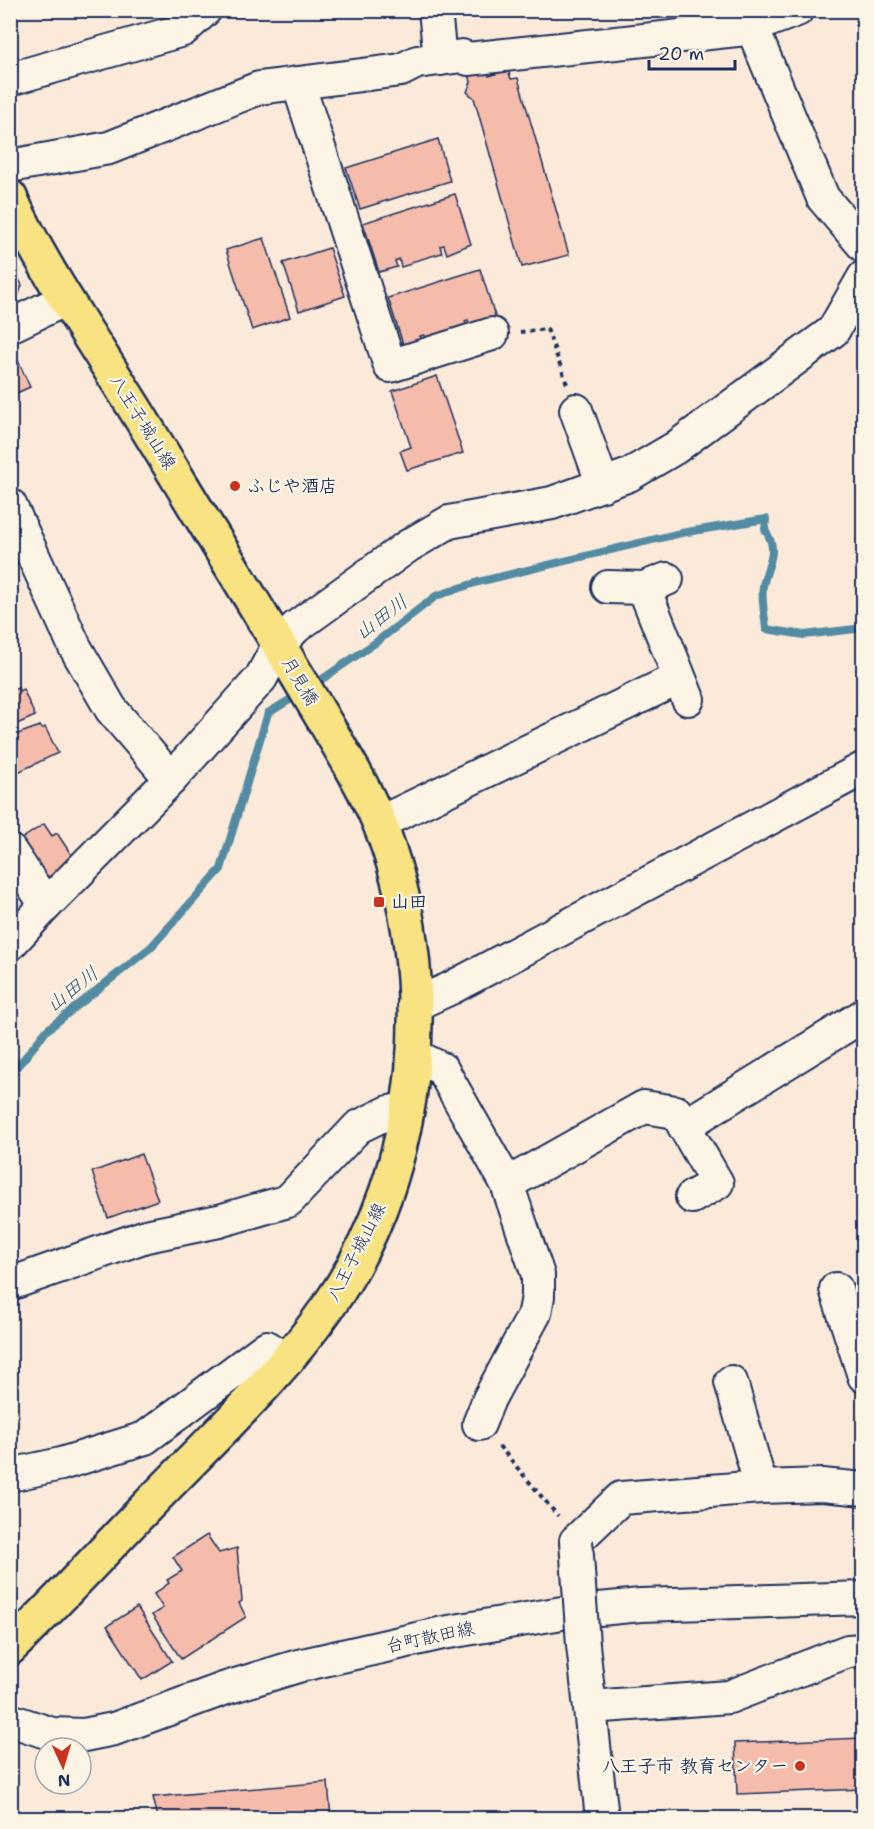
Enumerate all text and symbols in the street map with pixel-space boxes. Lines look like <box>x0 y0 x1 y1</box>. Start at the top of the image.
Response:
scale bar <box>649 33 734 71</box>
text: 20 m <box>658 42 704 66</box>
street label: 八王子城山線 <box>104 370 182 474</box>
place label: ふじや酒店 <box>247 474 337 498</box>
marker: ふじや酒店 <box>228 479 242 493</box>
water label: 山田川 <box>349 589 413 645</box>
street label: 月見橋 <box>276 652 324 710</box>
place label: 山田 <box>391 890 427 914</box>
marker: 山田 <box>372 895 386 909</box>
water label: 山田川 <box>40 960 104 1018</box>
street label: 八王子城山線 <box>321 1198 391 1306</box>
street label: 台町散田線 <box>383 1616 477 1658</box>
north arrow <box>33 1736 93 1796</box>
place label: 八王子市 教育センター <box>602 1754 788 1778</box>
marker: 八王子市 教育センター <box>793 1759 807 1773</box>
text: N <box>57 1770 71 1791</box>

